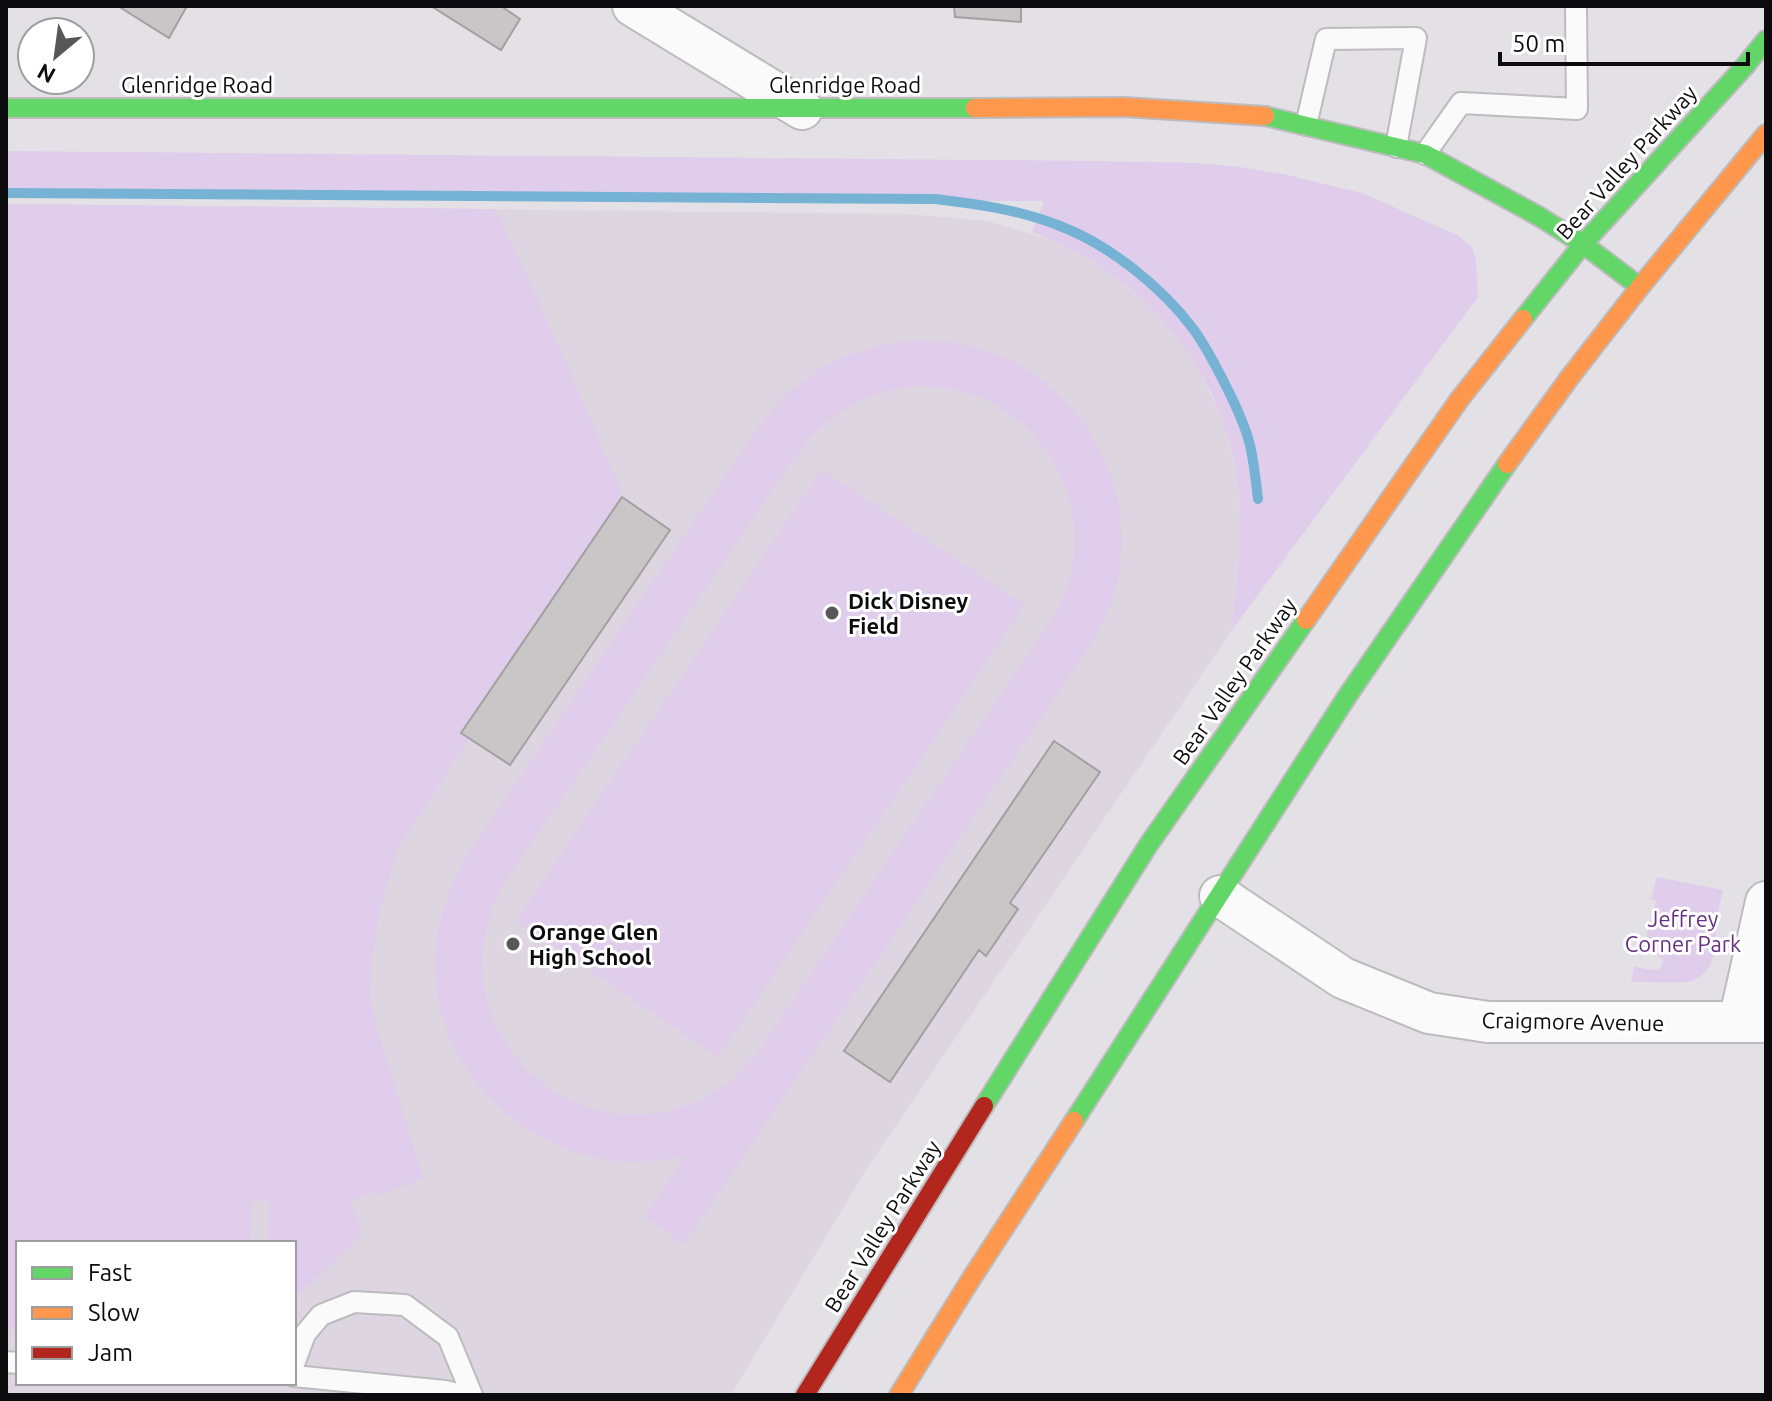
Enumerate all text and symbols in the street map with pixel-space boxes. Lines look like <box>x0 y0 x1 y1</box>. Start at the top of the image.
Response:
north arrow <box>16 16 96 96</box>
scale bar <box>1500 16 1748 66</box>
text: 50 m <box>1512 30 1565 57</box>
text: N <box>33 59 59 89</box>
street label: Glenridge Road <box>121 72 273 97</box>
street label: Glenridge Road <box>769 72 921 97</box>
street label: Bear Valley Parkway <box>1551 80 1702 244</box>
place label: Dick Disney Field <box>848 588 969 638</box>
street label: Bear Valley Parkway <box>1167 593 1301 769</box>
marker: Dick Disney Field <box>823 604 841 622</box>
park label: Jeffrey Corner Park <box>1625 906 1741 956</box>
place label: Orange Glen High School <box>529 919 658 969</box>
marker: Orange Glen High School <box>504 935 522 953</box>
street label: Craigmore Avenue <box>1481 1007 1665 1035</box>
street label: Bear Valley Parkway <box>819 1135 945 1316</box>
legend <box>16 1241 296 1385</box>
text: Fast <box>88 1259 132 1286</box>
text: Slow <box>88 1299 140 1326</box>
text: Jam <box>88 1339 133 1366</box>

